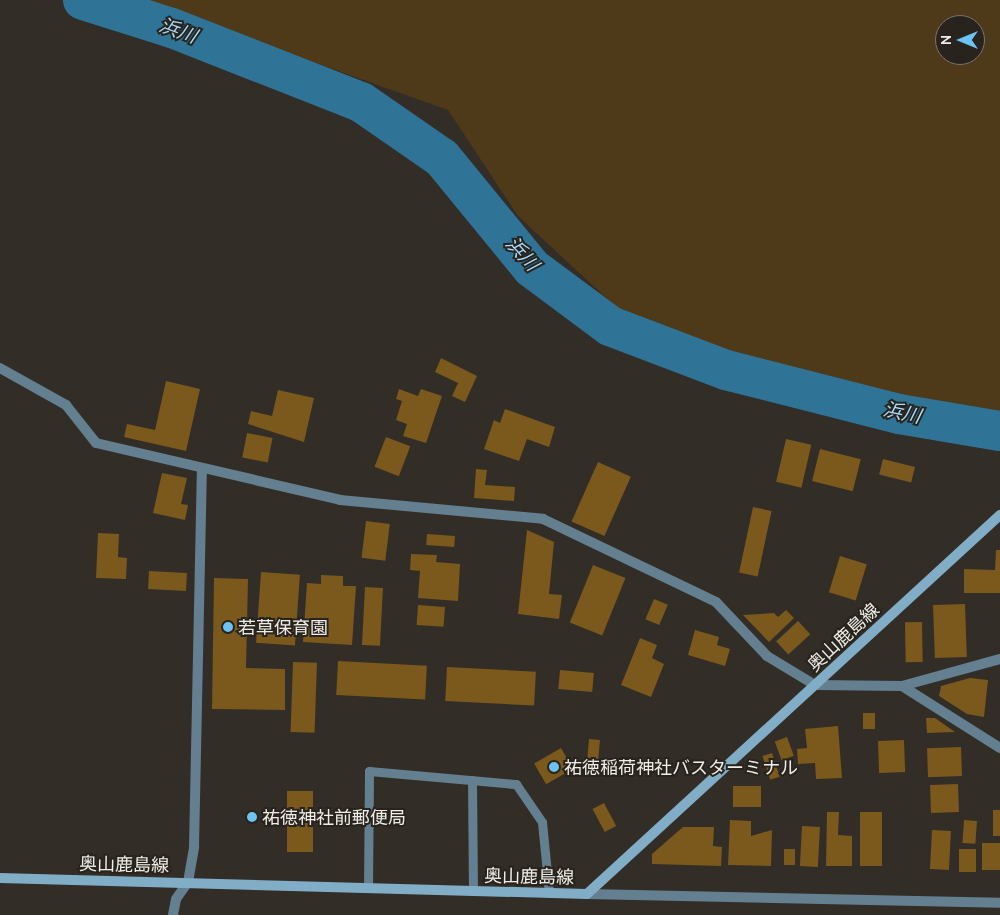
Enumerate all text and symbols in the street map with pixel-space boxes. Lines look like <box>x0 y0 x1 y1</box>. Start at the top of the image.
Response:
water label: 浜川 <box>156 14 200 48</box>
north arrow <box>935 15 985 65</box>
text: N <box>938 35 954 45</box>
water label: 浜川 <box>501 232 543 276</box>
water label: 浜川 <box>881 398 923 428</box>
street label: 奥山鹿島線 <box>803 598 883 676</box>
place label: 若草保育園 <box>238 616 328 638</box>
marker: 若草保育園 <box>222 621 234 633</box>
place label: 祐徳稲荷神社バスターミナル <box>564 756 798 778</box>
marker: 祐徳稲荷神社バスターミナル <box>548 761 560 773</box>
place label: 祐徳神社前郵便局 <box>262 806 406 828</box>
marker: 祐徳神社前郵便局 <box>246 811 258 823</box>
street label: 奥山鹿島線 <box>79 852 169 876</box>
street label: 奥山鹿島線 <box>484 864 574 888</box>

